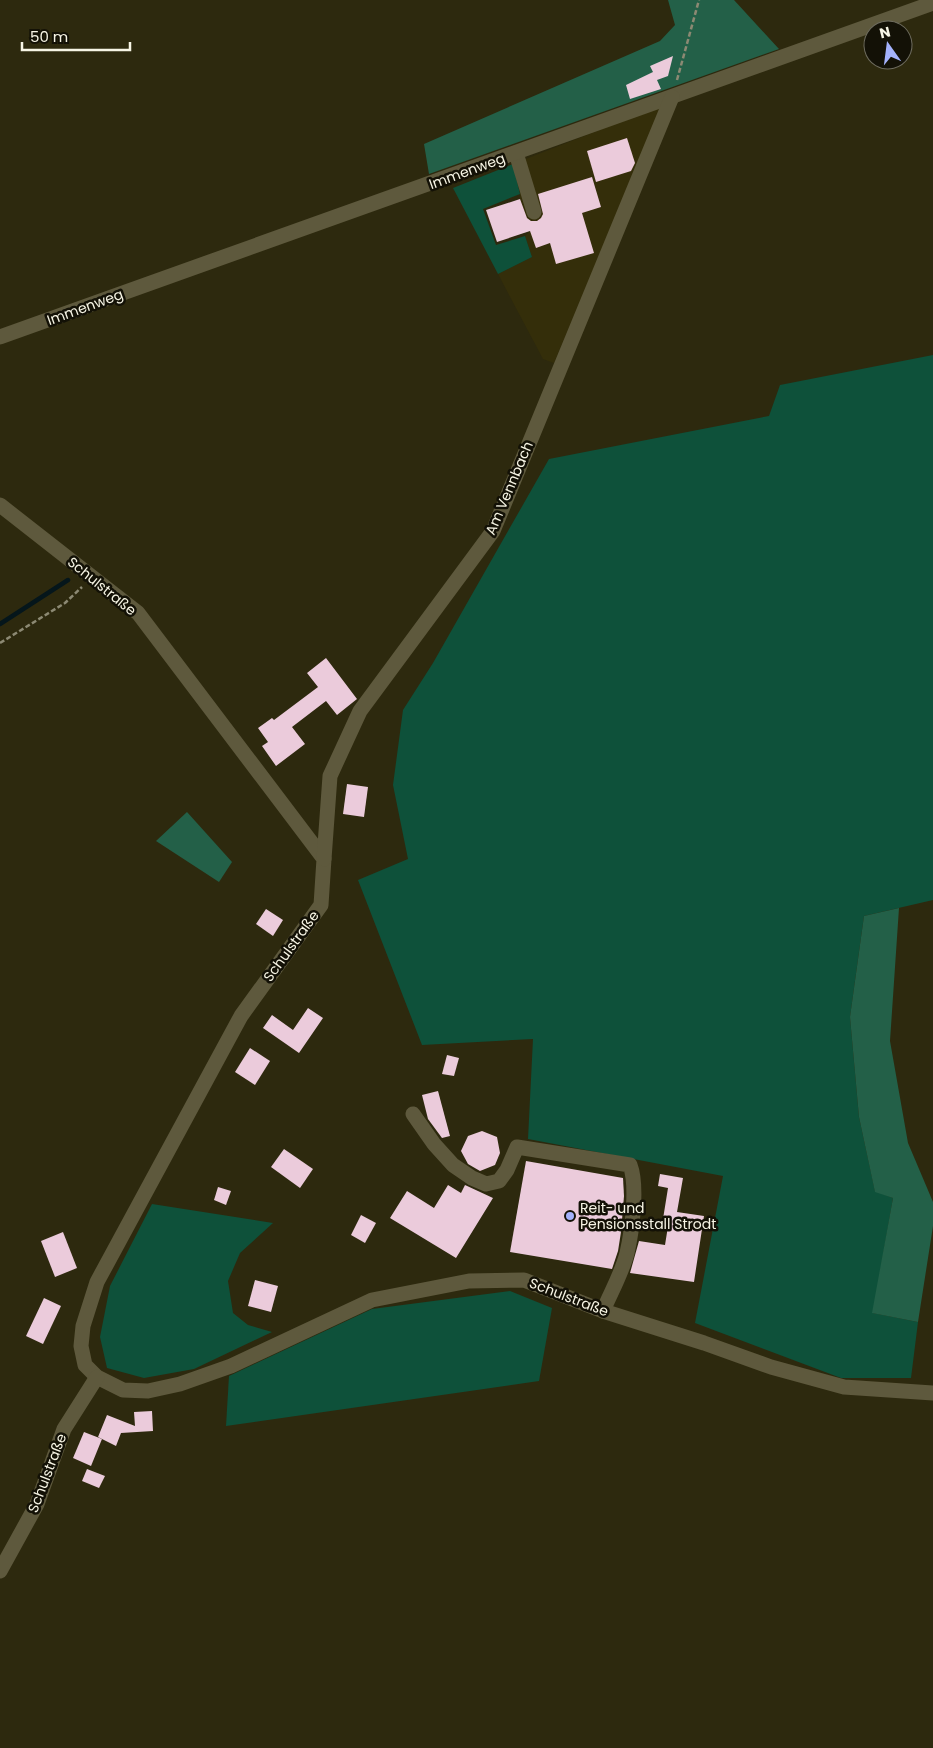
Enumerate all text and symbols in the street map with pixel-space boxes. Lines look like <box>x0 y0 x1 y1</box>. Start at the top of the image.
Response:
scale bar <box>22 20 130 52</box>
north arrow <box>863 20 913 70</box>
text: N <box>877 21 892 43</box>
text: 50 m <box>30 26 68 47</box>
street label: Immenweg <box>426 148 508 194</box>
street label: Immenweg <box>44 284 126 330</box>
street label: Am Vennbach <box>480 438 538 538</box>
street label: Schulstraße <box>63 552 141 620</box>
street label: Schulstraße <box>258 906 324 986</box>
place label: Reit- und Pensionsstall Strodt <box>580 1198 716 1234</box>
marker: Reit- und Pensionsstall Strodt <box>564 1210 576 1222</box>
street label: Schulstraße <box>526 1273 612 1321</box>
street label: Schulstraße <box>23 1430 71 1516</box>

